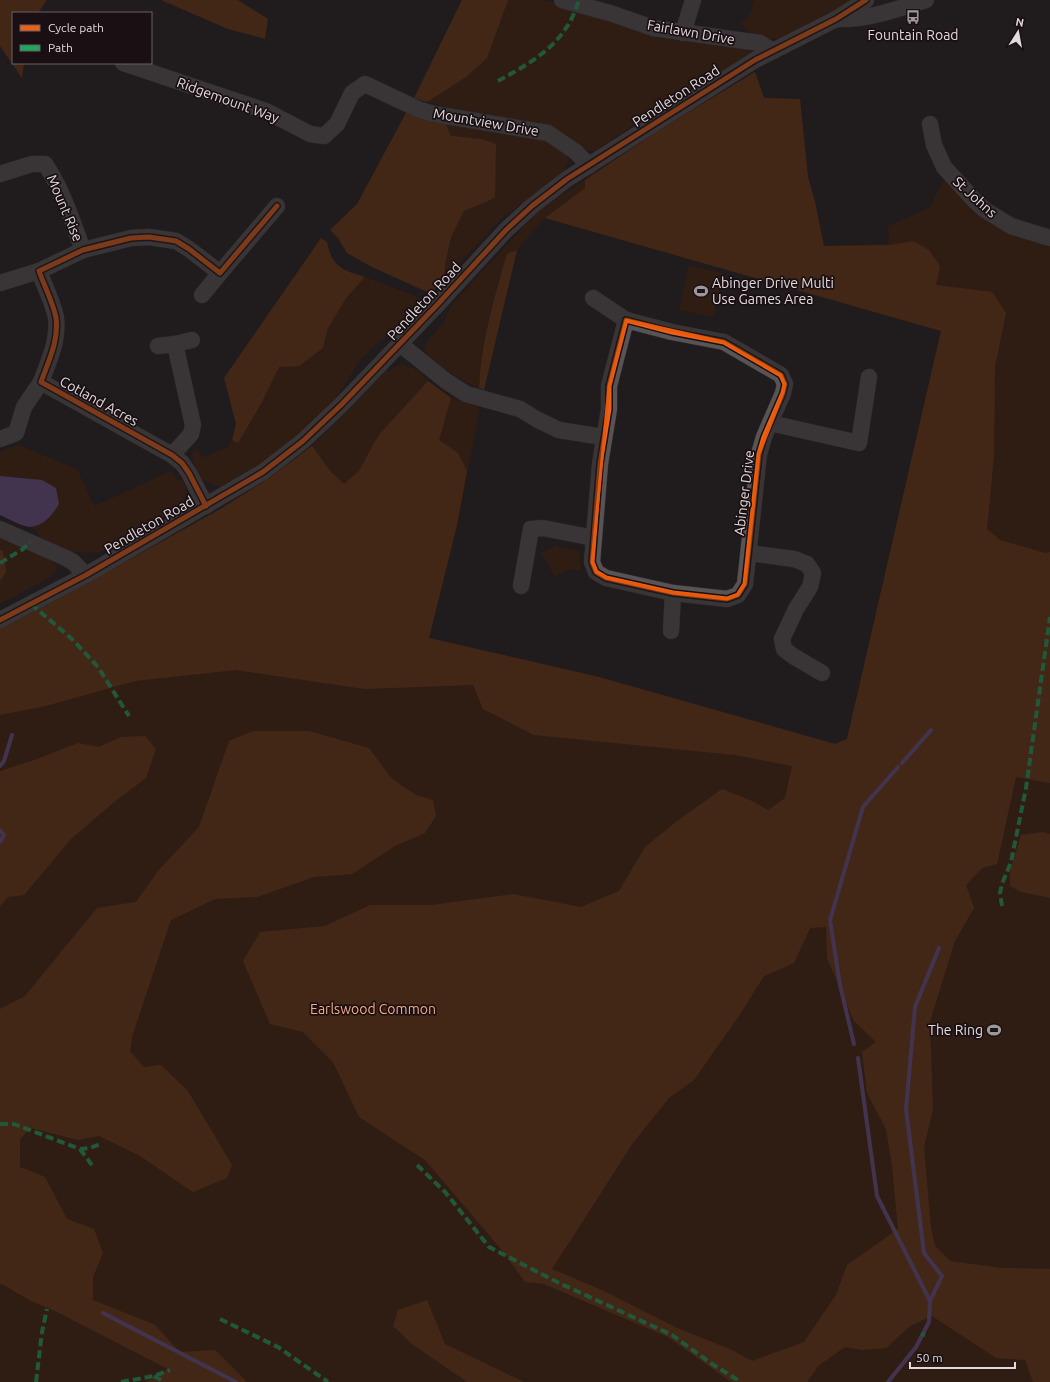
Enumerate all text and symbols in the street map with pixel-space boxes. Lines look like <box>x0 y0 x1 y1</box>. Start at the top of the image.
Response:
bus stop icon: Fountain Road <box>905 9 921 25</box>
legend <box>12 12 152 64</box>
north arrow <box>998 12 1038 52</box>
street label: Fairlawn Drive <box>646 16 736 48</box>
text: N <box>1015 16 1025 29</box>
text: Cycle path <box>48 21 104 34</box>
place label: Fountain Road <box>867 27 959 43</box>
text: Path <box>48 41 73 54</box>
street label: Pendleton Road <box>629 62 723 130</box>
street label: Ridgemount Way <box>175 74 282 126</box>
street label: Mountview Drive <box>432 105 540 139</box>
street label: Mount Rise <box>44 172 86 244</box>
street label: St Johns <box>950 173 1000 221</box>
street label: Pendleton Road <box>384 259 464 343</box>
place label: Abinger Drive Multi Use Games Area <box>712 275 834 307</box>
sports icon: Abinger Drive Multi Use Games Area <box>693 283 709 299</box>
street label: Cotland Acres <box>57 373 141 429</box>
street label: Abinger Drive <box>731 449 757 537</box>
street label: Pendleton Road <box>101 493 197 557</box>
park label: Earlswood Common <box>310 1001 436 1017</box>
place label: The Ring <box>928 1022 983 1038</box>
sports icon: The Ring <box>986 1022 1002 1038</box>
scale bar <box>910 1344 1015 1370</box>
text: 50 m <box>916 1351 943 1364</box>

